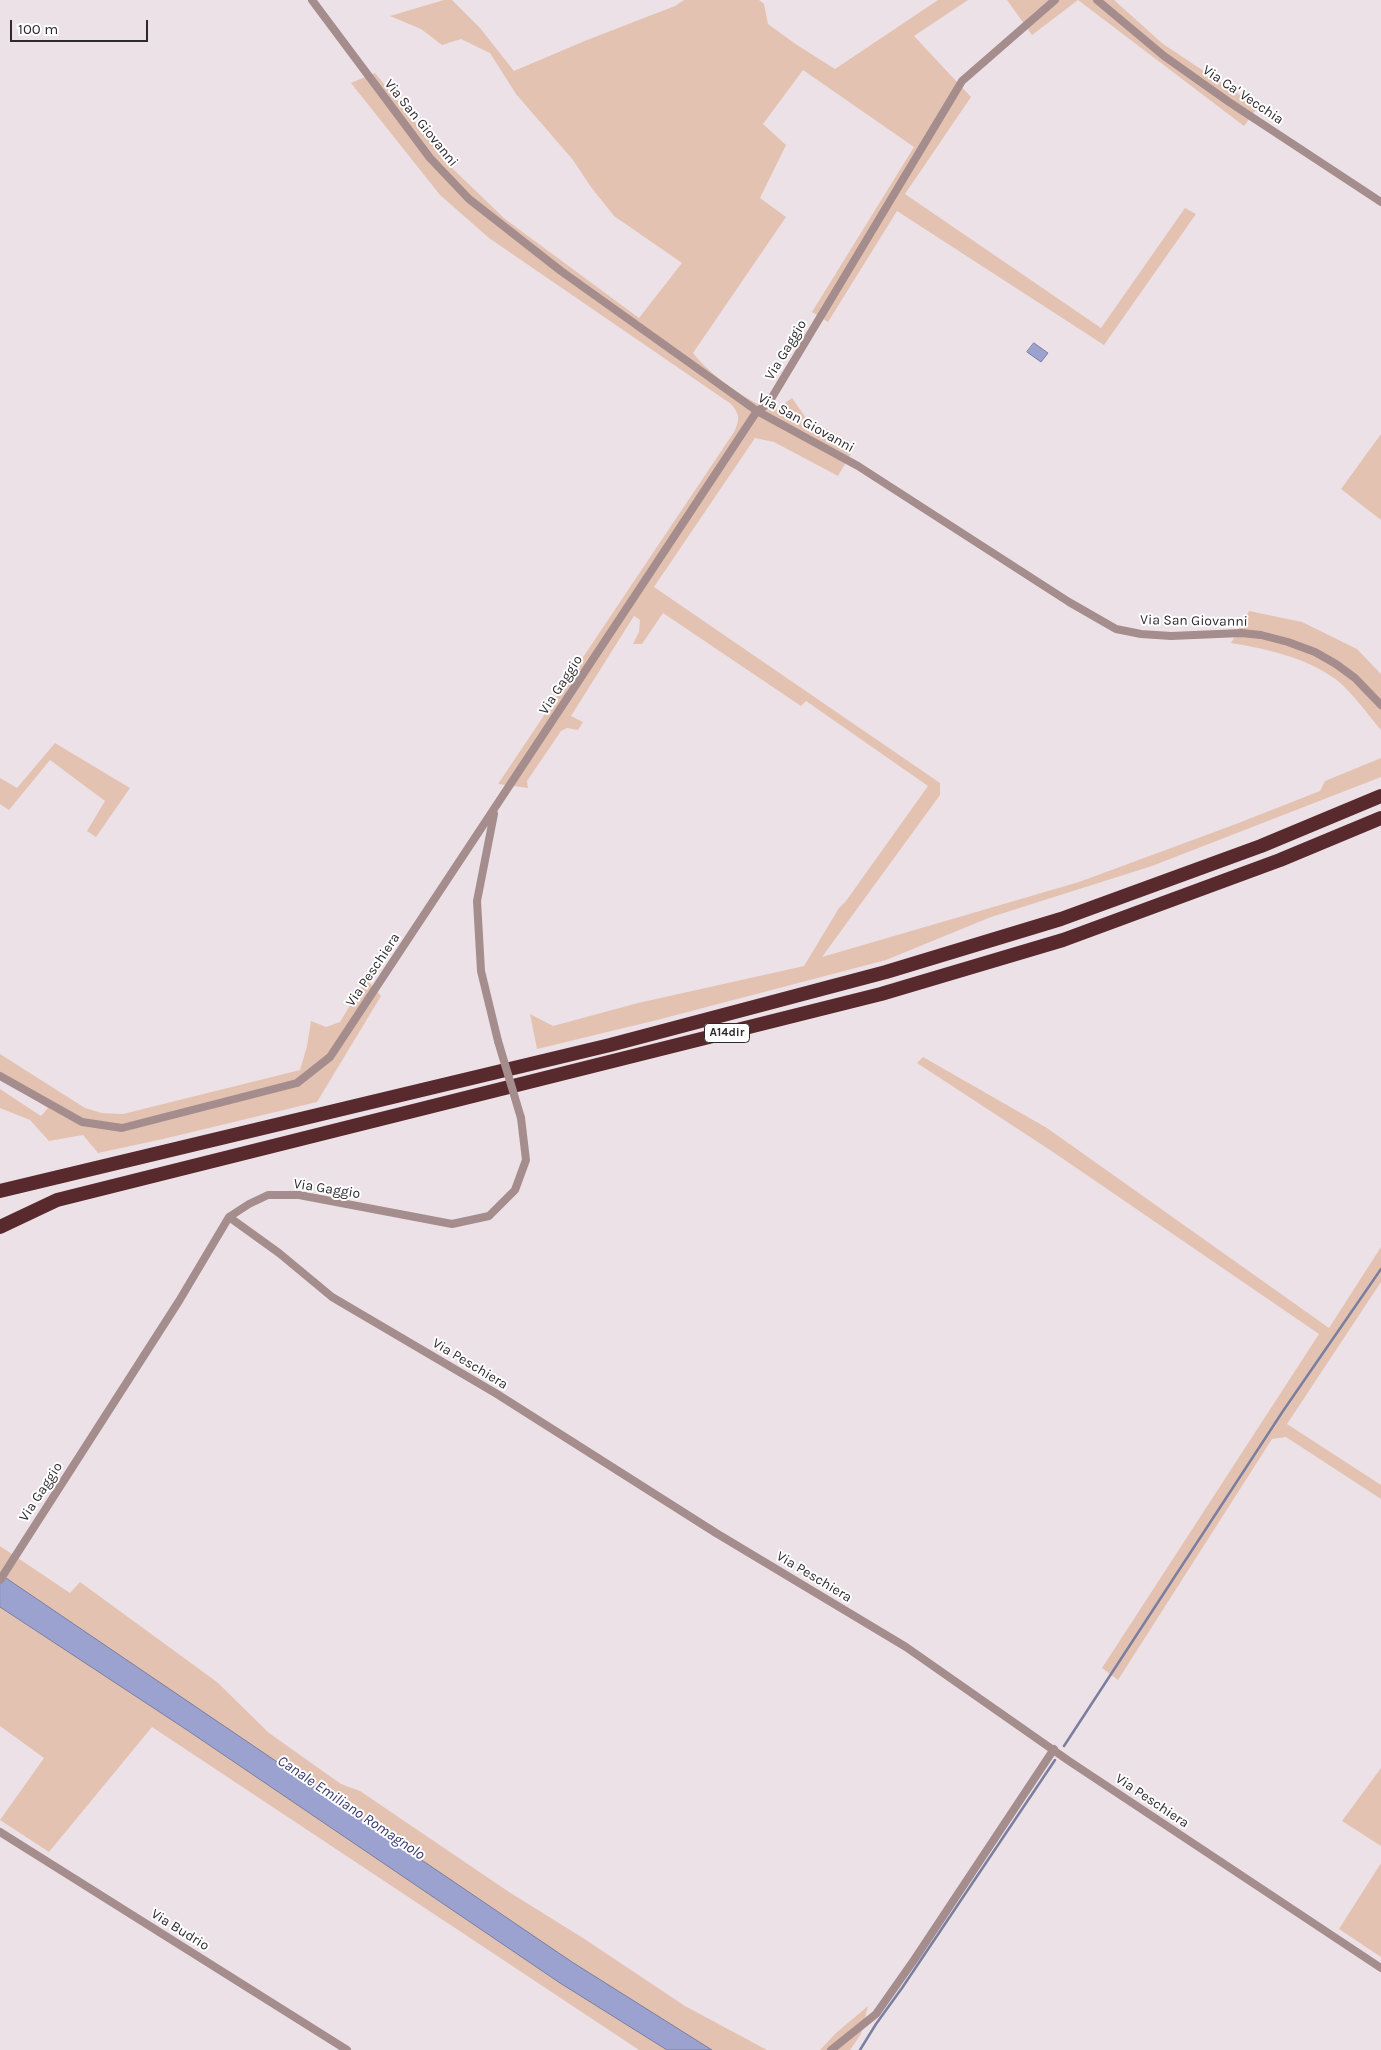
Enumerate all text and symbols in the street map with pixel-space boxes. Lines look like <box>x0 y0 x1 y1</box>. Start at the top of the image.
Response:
scale bar <box>12 10 150 42</box>
text: 100 m <box>18 20 58 38</box>
street label: Via Ca' Vecchia <box>1199 62 1287 128</box>
street label: Via San Giovanni <box>381 76 461 170</box>
street label: Via Gaggio <box>761 317 811 383</box>
street label: Via San Giovanni <box>755 390 857 456</box>
street label: Via San Giovanni <box>1140 612 1248 630</box>
street label: Via Gaggio <box>536 652 586 718</box>
street label: Via Peschiera <box>342 930 404 1010</box>
road number: A14dir <box>704 1024 750 1042</box>
street label: Via Gaggio <box>292 1175 362 1203</box>
street label: Via Peschiera <box>429 1335 511 1393</box>
street label: Via Gaggio <box>16 1459 66 1525</box>
street label: Via Peschiera <box>773 1548 855 1606</box>
water label: Canale Emiliano Romagnolo <box>274 1752 428 1864</box>
street label: Via Peschiera <box>1112 1770 1192 1832</box>
street label: Via Budrio <box>148 1906 212 1954</box>

